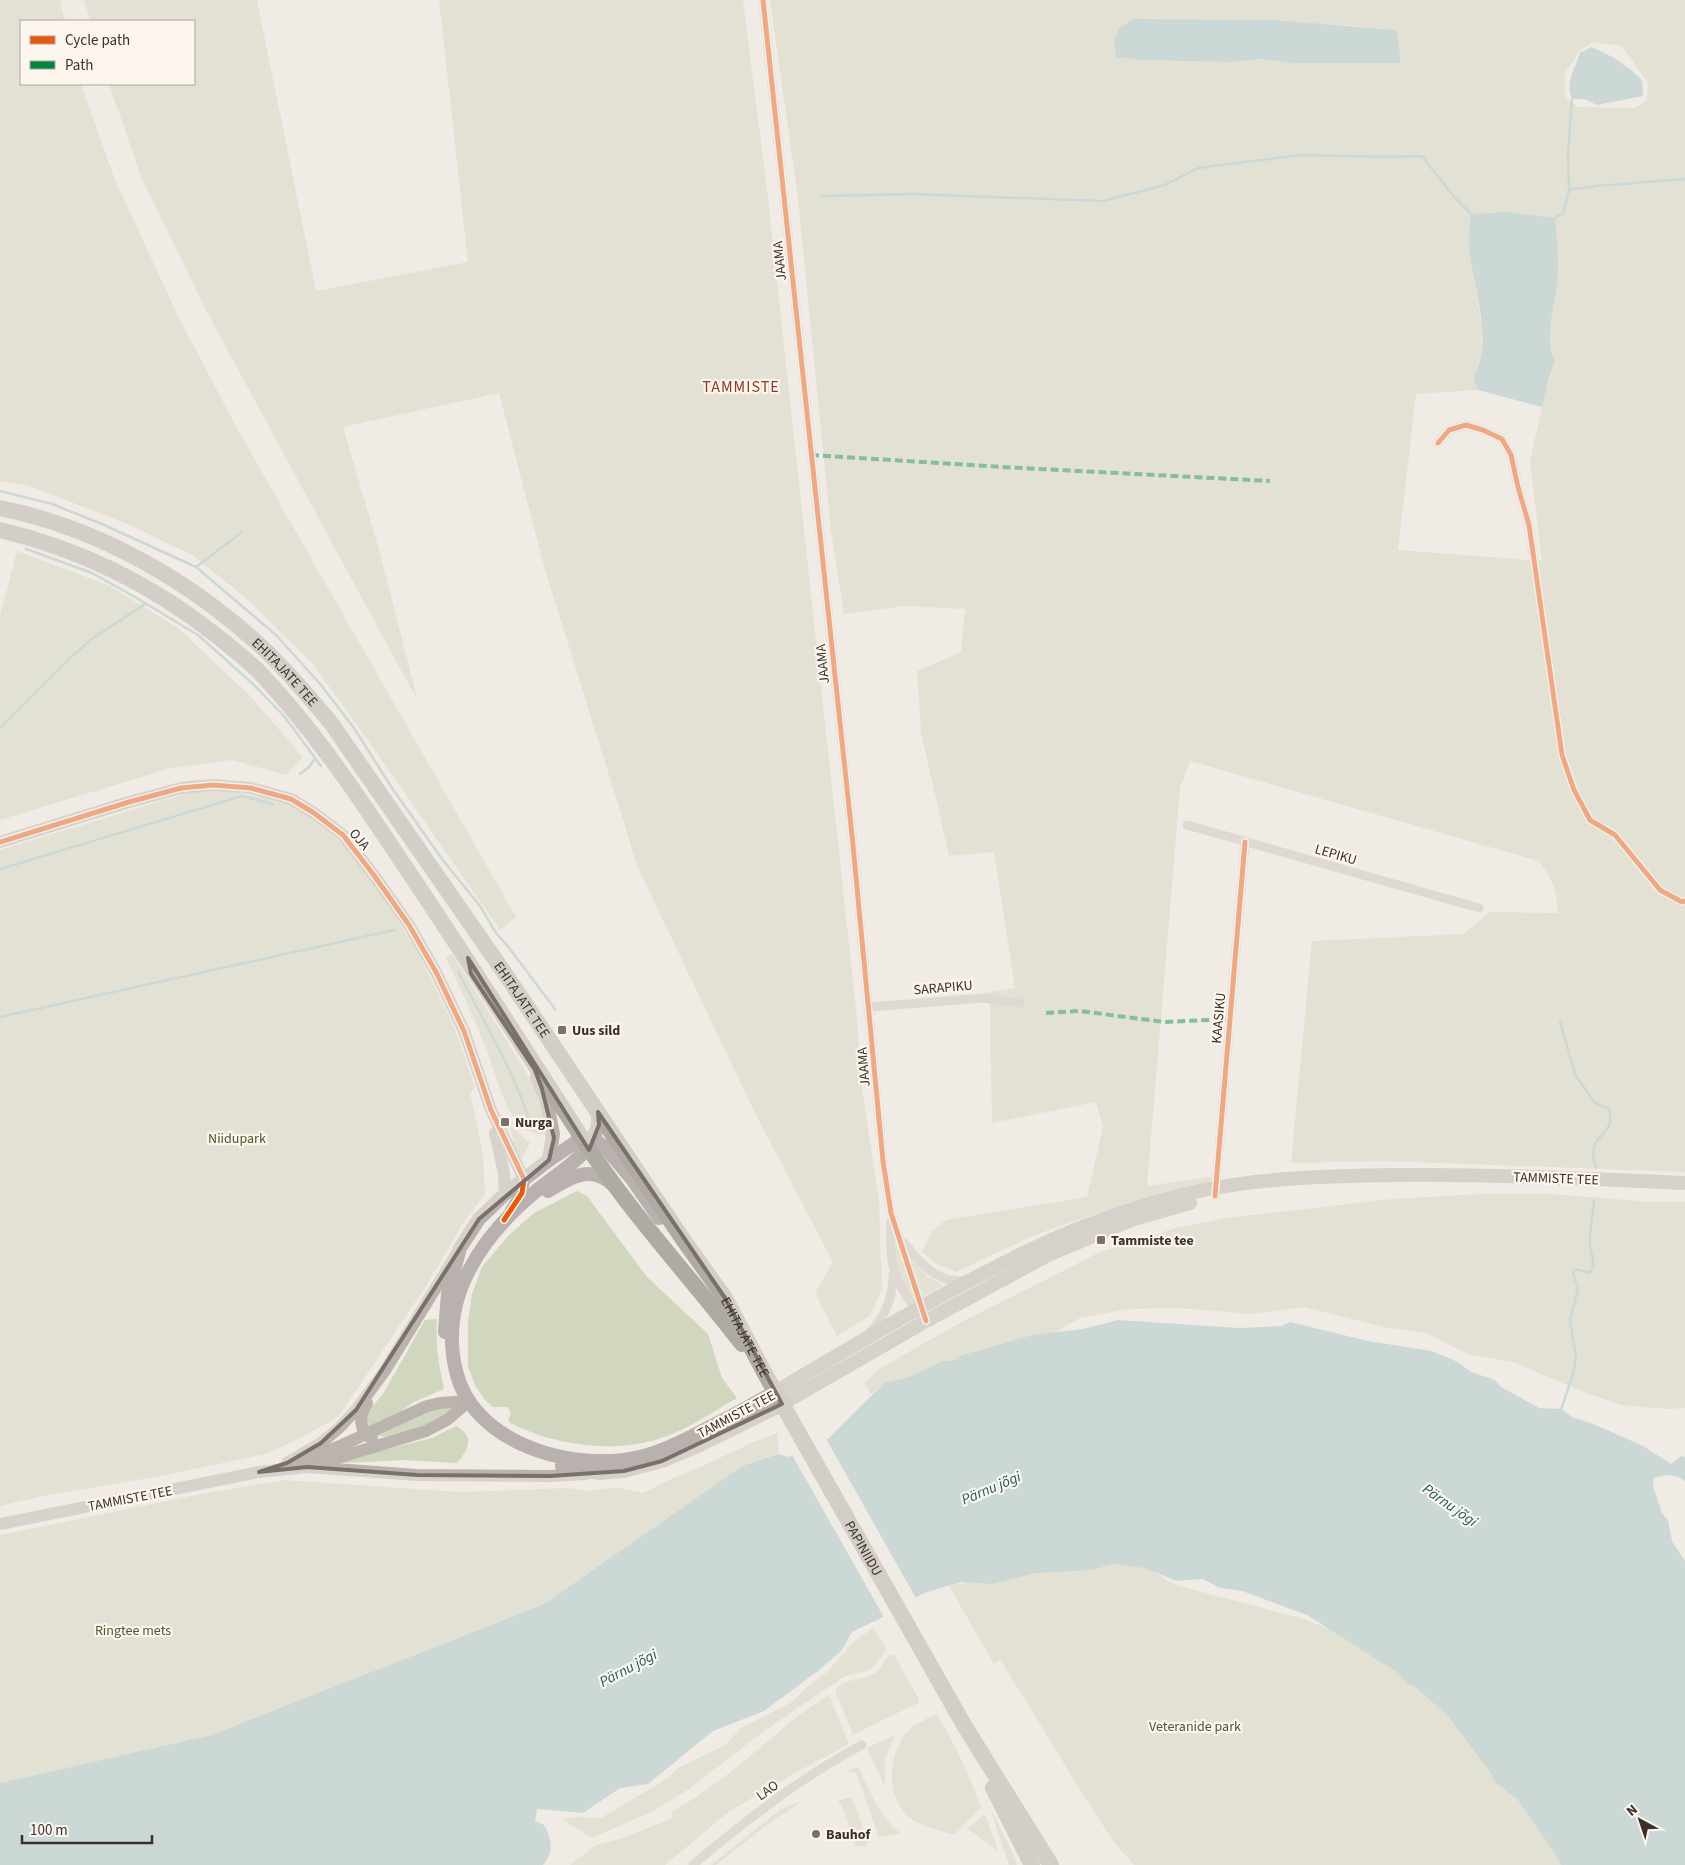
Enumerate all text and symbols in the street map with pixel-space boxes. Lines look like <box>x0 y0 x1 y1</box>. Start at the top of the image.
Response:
legend <box>20 20 195 85</box>
text: Cycle path <box>65 30 130 51</box>
text: Path <box>65 55 93 76</box>
street label: JAAMA <box>768 240 792 282</box>
district label: TAMMISTE <box>702 376 780 398</box>
street label: EHITAJATE TEE <box>247 634 322 711</box>
street label: JAAMA <box>811 643 835 685</box>
street label: OJA <box>344 824 375 855</box>
street label: LEPIKU <box>1312 839 1359 870</box>
street label: EHITAJATE TEE <box>488 958 554 1042</box>
street label: SARAPIKU <box>913 975 973 1001</box>
street label: KAASIKU <box>1207 992 1231 1044</box>
place label: Uus sild <box>572 1021 620 1041</box>
marker: Uus sild <box>556 1024 568 1036</box>
street label: JAAMA <box>852 1046 876 1088</box>
place label: Nurga <box>515 1113 552 1133</box>
marker: Nurga <box>499 1116 511 1128</box>
park label: Niidupark <box>208 1129 266 1149</box>
street label: TAMMISTE TEE <box>1513 1168 1599 1190</box>
place label: Tammiste tee <box>1111 1231 1194 1251</box>
marker: Tammiste tee <box>1095 1234 1107 1246</box>
street label: EHITAJATE TEE <box>715 1294 774 1381</box>
street label: TAMMISTE TEE <box>694 1386 779 1444</box>
water label: Pärnu jõgi <box>958 1466 1025 1510</box>
water label: Pärnu jõgi <box>1418 1479 1482 1532</box>
street label: TAMMISTE TEE <box>86 1481 174 1517</box>
street label: PAPINIIDU <box>839 1517 887 1580</box>
park label: Ringtee mets <box>95 1621 171 1641</box>
water label: Pärnu jõgi <box>596 1644 661 1692</box>
park label: Veteranide park <box>1149 1717 1241 1737</box>
street label: LAO <box>752 1776 783 1806</box>
north arrow <box>1615 1795 1665 1845</box>
text: N <box>1622 1800 1642 1821</box>
scale bar <box>22 1812 152 1844</box>
text: 100 m <box>30 1820 68 1841</box>
place label: Bauhof <box>826 1825 871 1845</box>
marker: Bauhof <box>810 1828 822 1840</box>

